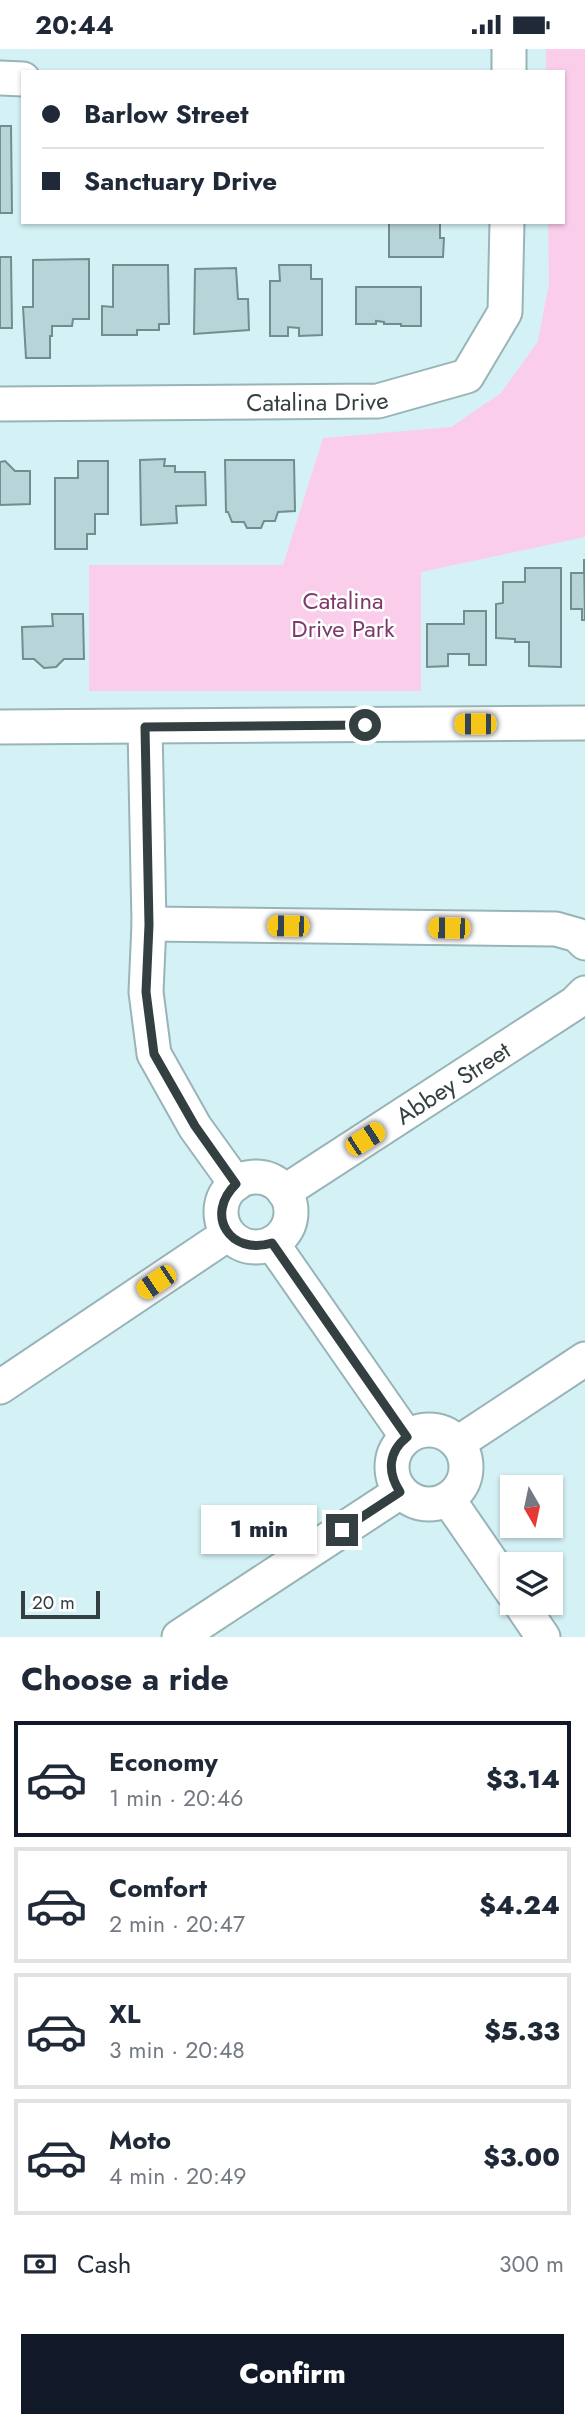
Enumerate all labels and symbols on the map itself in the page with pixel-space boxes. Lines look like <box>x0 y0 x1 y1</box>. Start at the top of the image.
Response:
street label: Catalina Drive <box>246 381 392 420</box>
park label: Catalina Drive Park <box>291 583 395 646</box>
route start <box>349 709 381 741</box>
car <box>455 714 497 735</box>
car <box>267 915 310 937</box>
car <box>428 917 471 939</box>
street label: Abbey Street <box>388 1032 517 1133</box>
car <box>342 1119 389 1159</box>
car <box>133 1262 180 1302</box>
north arrow <box>500 1475 564 1538</box>
callout: 1 min <box>202 1505 318 1555</box>
route end <box>326 1514 358 1546</box>
scale bar <box>21 1588 100 1620</box>

